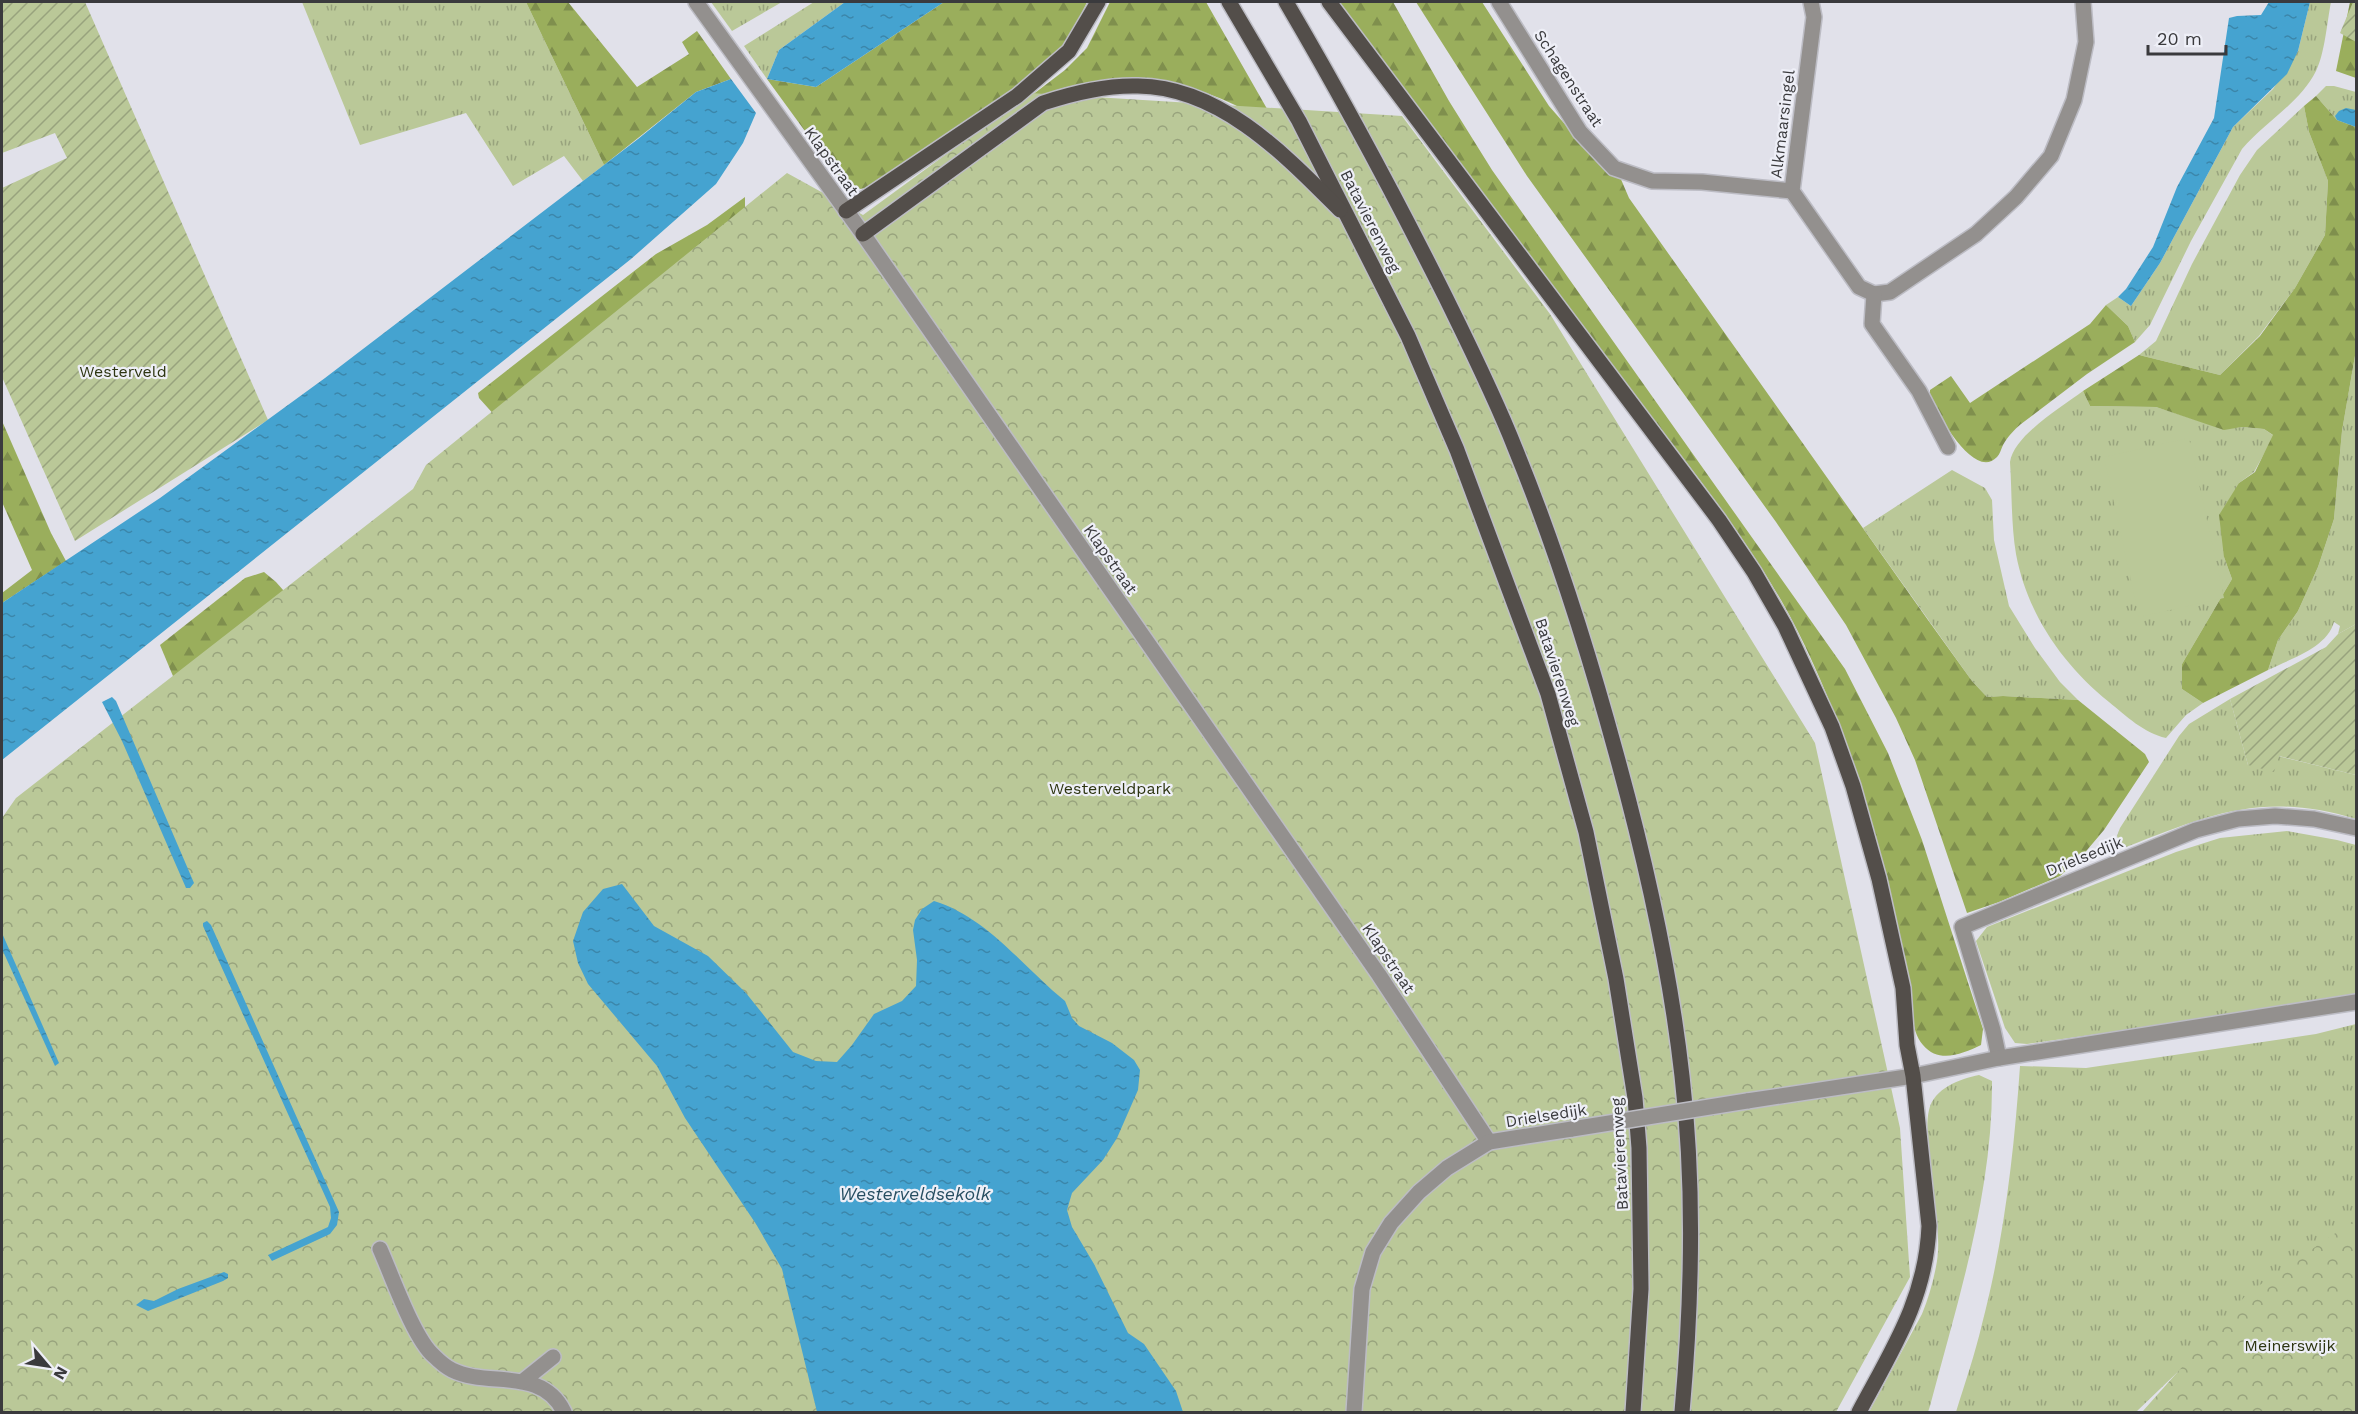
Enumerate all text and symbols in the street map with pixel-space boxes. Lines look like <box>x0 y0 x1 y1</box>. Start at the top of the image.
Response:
scale bar <box>2148 18 2226 56</box>
street label: Schagenstraat <box>1530 26 1607 131</box>
text: 20 m <box>2157 28 2202 49</box>
street label: Alkmaarsingel <box>1766 69 1799 179</box>
street label: Klapstraat <box>800 123 863 200</box>
street label: Batavierenweg <box>1337 167 1405 276</box>
park label: Westerveld <box>79 362 167 381</box>
street label: Klapstraat <box>1080 521 1142 598</box>
street label: Batavierenweg <box>1531 616 1584 729</box>
park label: Westerveldpark <box>1049 779 1171 798</box>
street label: Drielsedijk <box>2043 832 2126 881</box>
street label: Klapstraat <box>1358 920 1419 997</box>
street label: Batavierenweg <box>1607 1097 1632 1211</box>
street label: Drielsedijk <box>1504 1100 1588 1131</box>
water label: Westerveldsekolk <box>840 1183 992 1204</box>
north arrow <box>18 1336 78 1396</box>
park label: Meinerswijk <box>2244 1336 2336 1355</box>
text: N <box>49 1363 72 1383</box>

